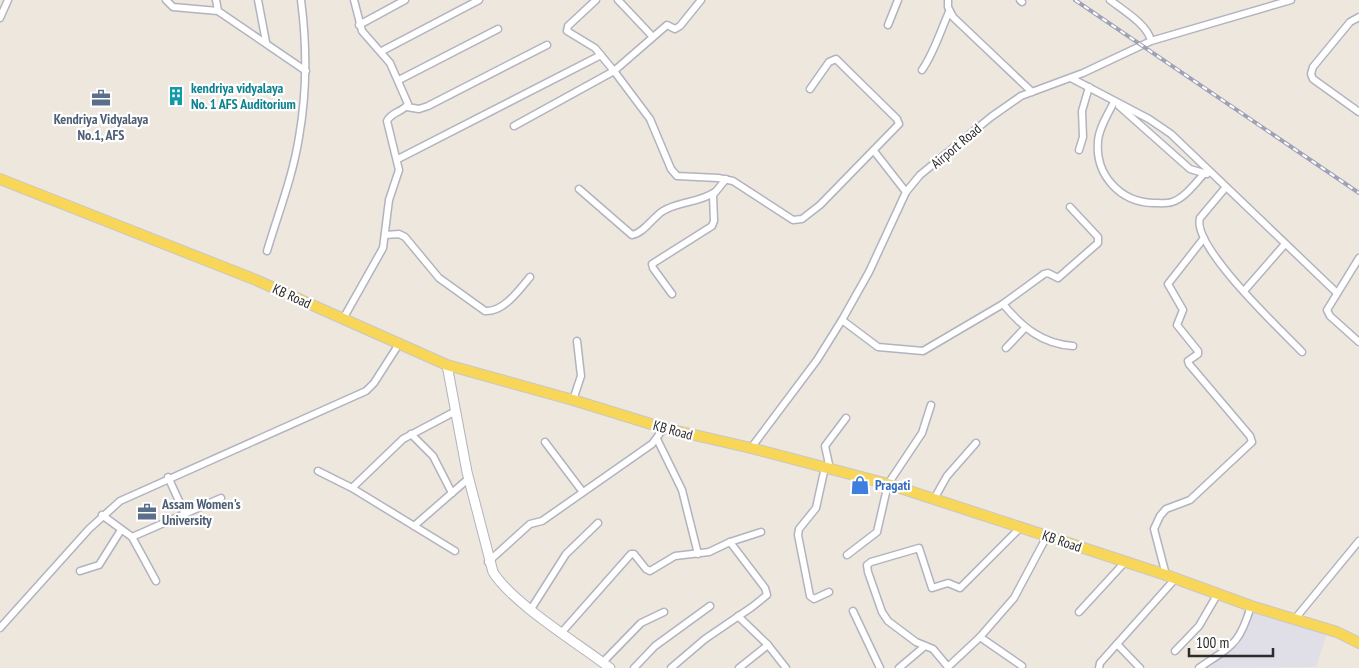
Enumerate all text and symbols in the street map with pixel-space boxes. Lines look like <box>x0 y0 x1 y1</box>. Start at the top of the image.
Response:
place label: kendriya vidyalaya No. 1 AFS Auditorium <box>191 79 296 113</box>
building icon: kendriya vidyalaya No. 1 AFS Auditorium <box>165 85 187 107</box>
office icon: Kendriya Vidyalaya No.1, AFS <box>90 87 112 109</box>
place label: Kendriya Vidyalaya No.1, AFS <box>54 110 149 144</box>
street label: Airport Road <box>927 120 985 172</box>
street label: KB Road <box>270 280 314 312</box>
street label: KB Road <box>651 416 695 444</box>
shop icon: Pragati <box>849 474 871 496</box>
place label: Pragati <box>875 476 910 494</box>
place label: Assam Women's University <box>161 495 241 529</box>
office icon: Assam Women's University <box>136 501 158 523</box>
street label: KB Road <box>1040 526 1084 556</box>
scale bar <box>1189 626 1273 658</box>
text: 100 m <box>1196 633 1229 652</box>

